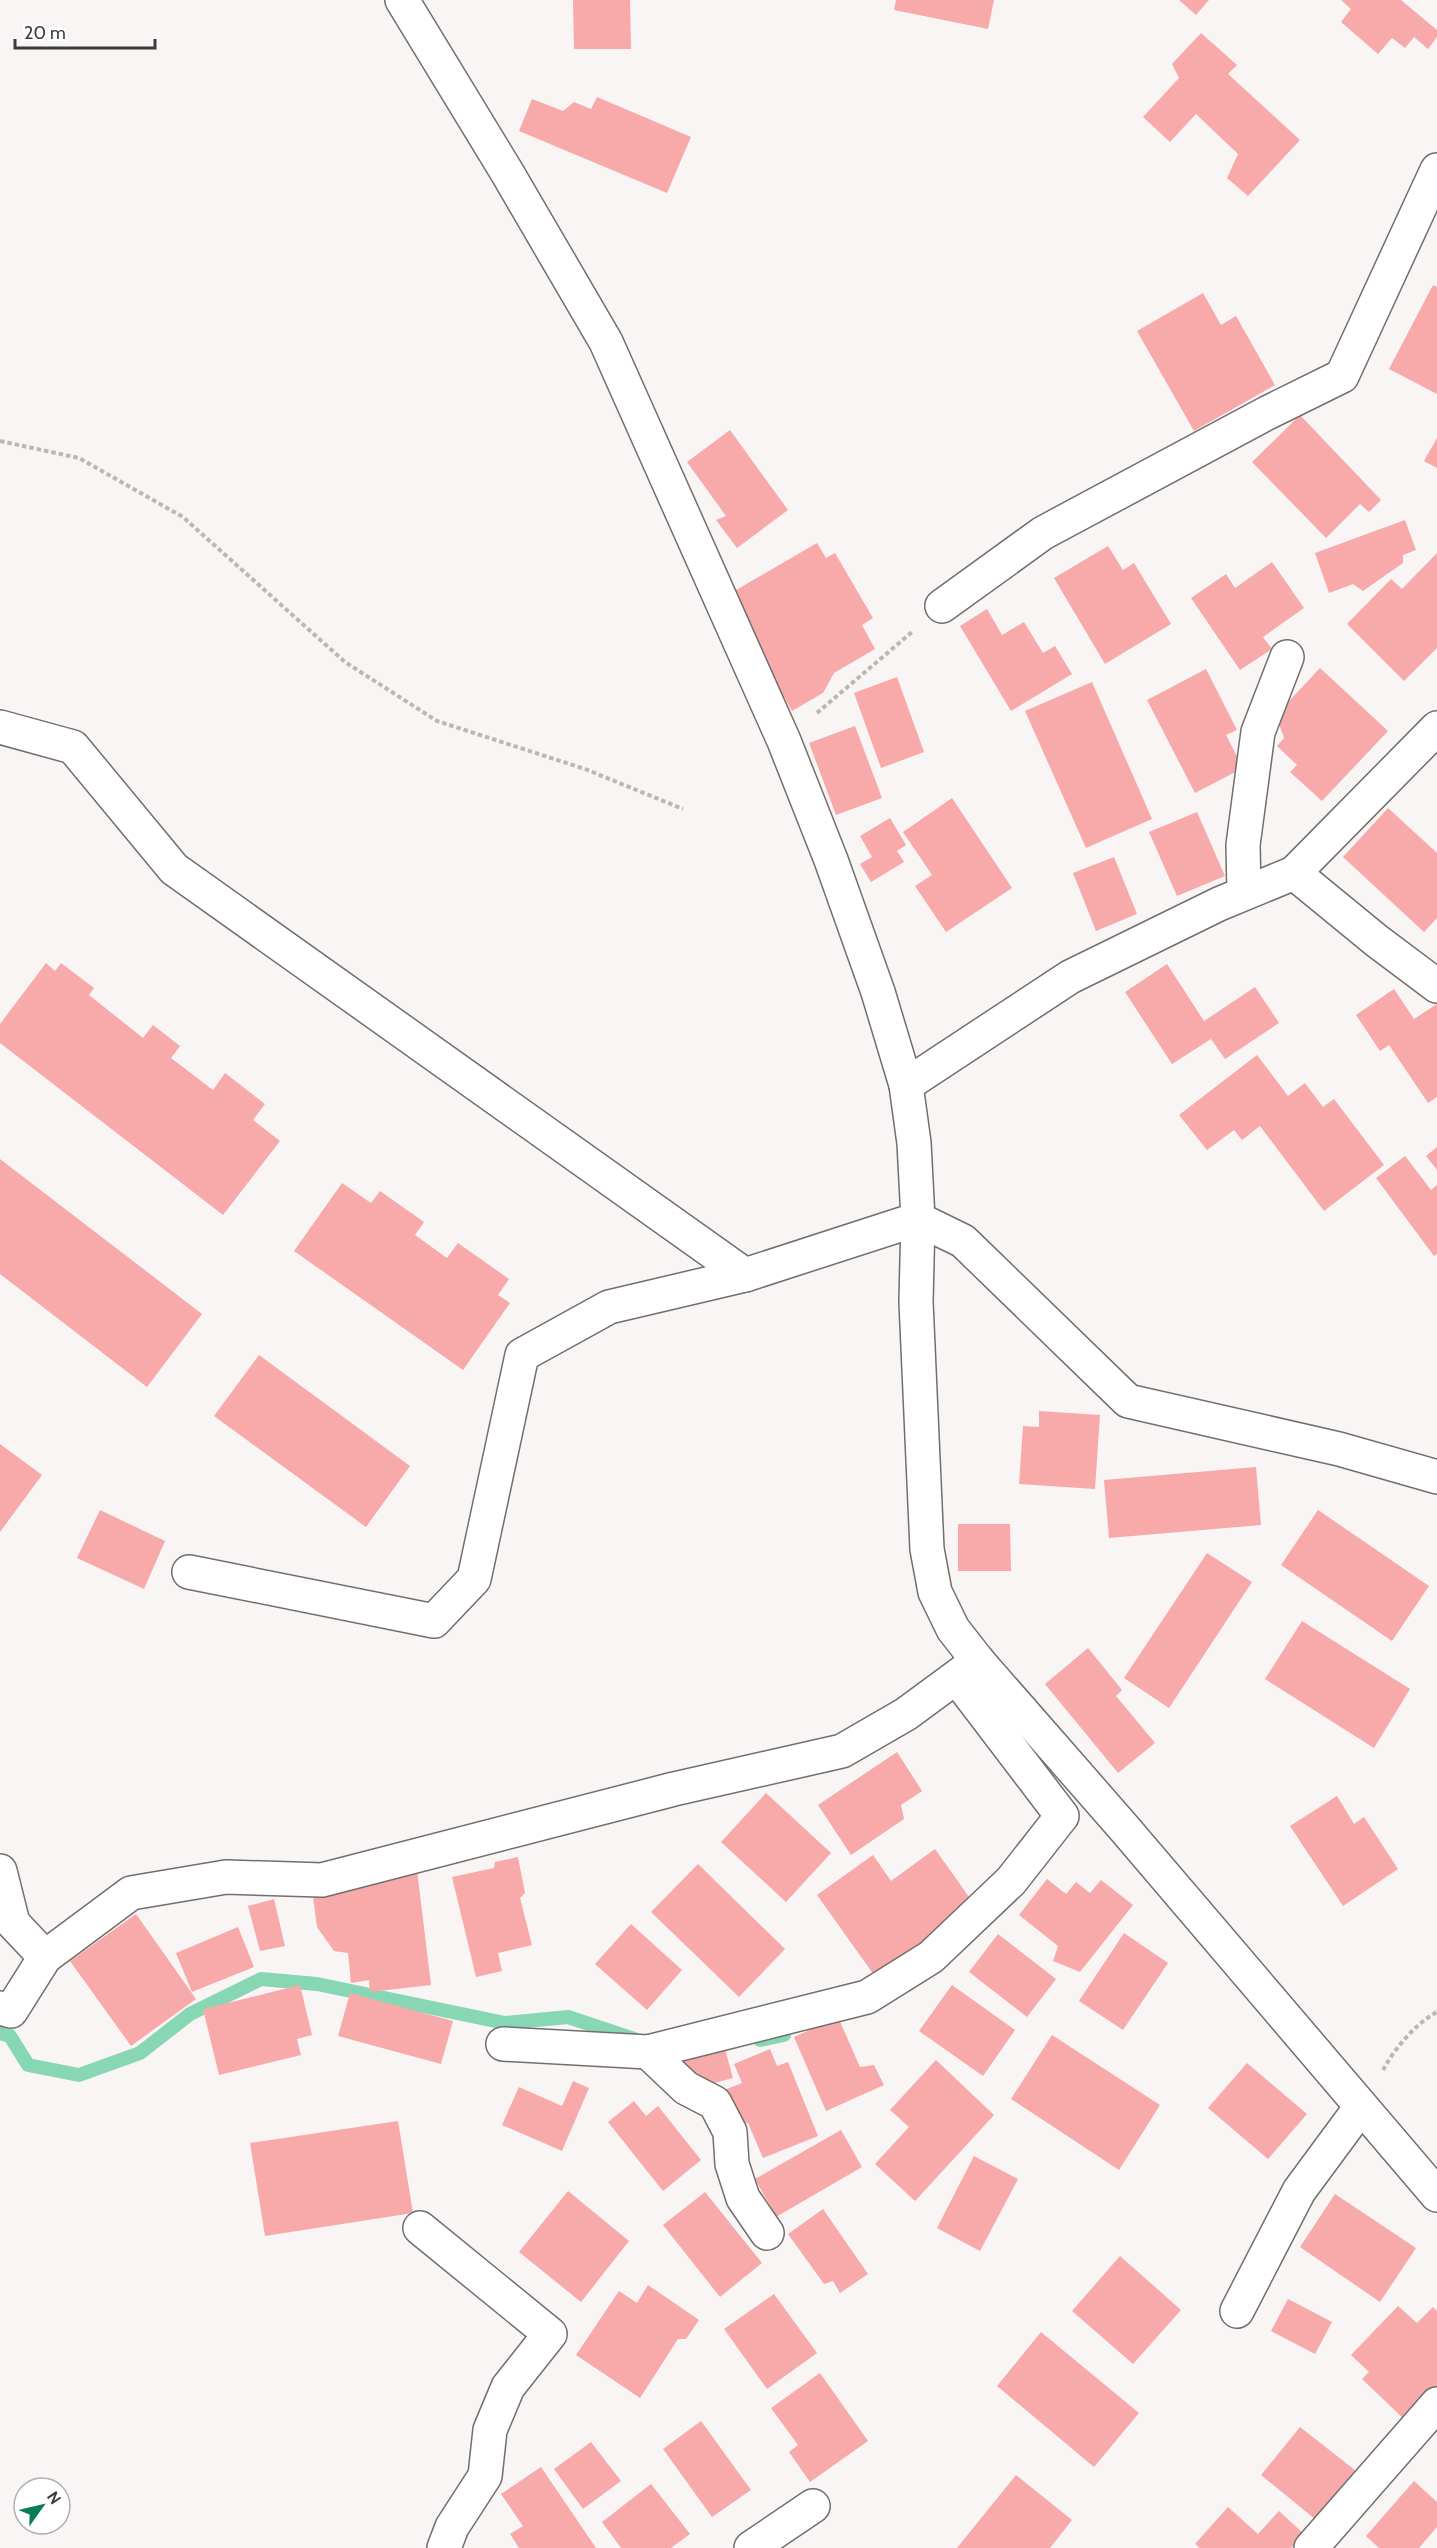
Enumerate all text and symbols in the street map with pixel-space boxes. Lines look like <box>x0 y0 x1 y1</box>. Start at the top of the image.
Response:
scale bar <box>15 12 154 50</box>
text: 20 m <box>24 22 66 44</box>
north arrow <box>12 2476 72 2536</box>
text: N <box>43 2488 65 2508</box>

